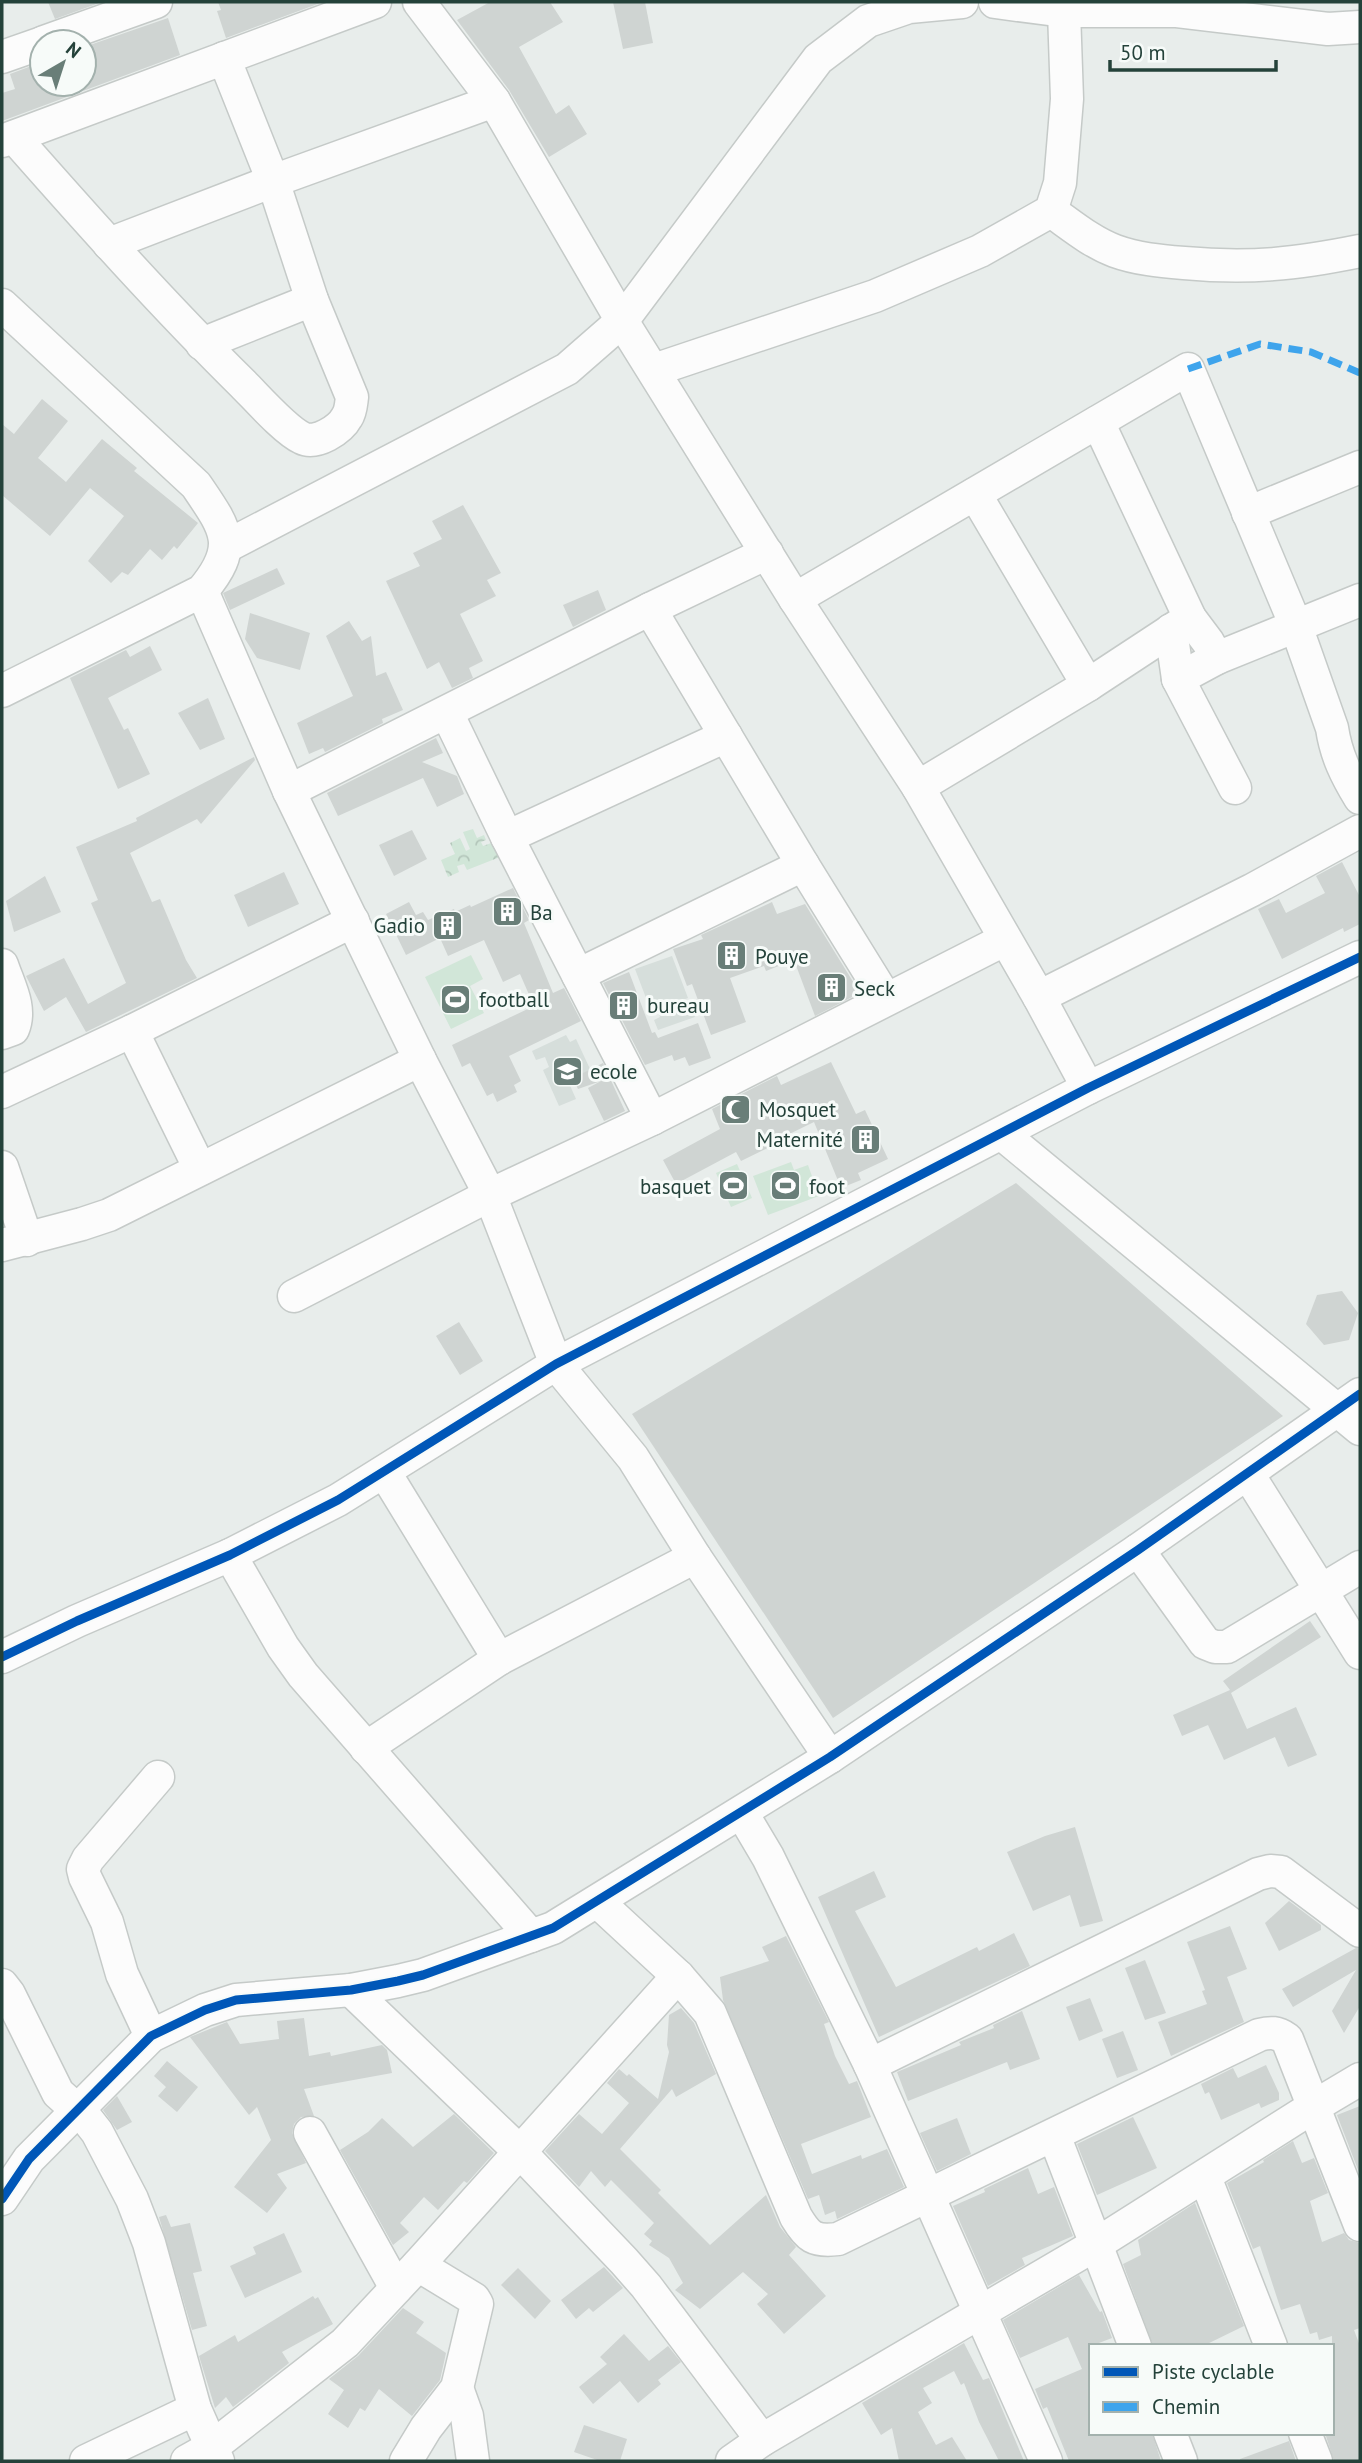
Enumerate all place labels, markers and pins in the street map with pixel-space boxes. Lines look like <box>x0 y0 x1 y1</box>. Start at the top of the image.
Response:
building icon: Ba <box>490 895 524 929</box>
place label: Ba <box>530 899 553 926</box>
building icon: Gadio <box>431 908 465 942</box>
place label: Gadio <box>374 912 425 939</box>
building icon: Pouye <box>715 939 749 973</box>
place label: Pouye <box>755 943 809 970</box>
building icon: Seck <box>814 971 848 1005</box>
place label: Seck <box>854 975 895 1002</box>
sports icon: football <box>439 982 473 1016</box>
place label: football <box>479 986 549 1013</box>
building icon: bureau <box>607 988 641 1022</box>
place label: bureau <box>647 992 709 1019</box>
school or university icon: ecole <box>550 1054 584 1088</box>
place label: ecole <box>590 1058 637 1085</box>
mosque icon: Mosquet <box>719 1092 753 1126</box>
place label: Mosquet <box>759 1096 836 1123</box>
building icon: Maternité <box>849 1122 883 1156</box>
place label: Maternité <box>757 1126 843 1153</box>
sports icon: basquet <box>717 1169 751 1203</box>
sports icon: foot <box>769 1169 803 1203</box>
place label: basquet <box>640 1173 711 1200</box>
place label: foot <box>809 1173 845 1200</box>

